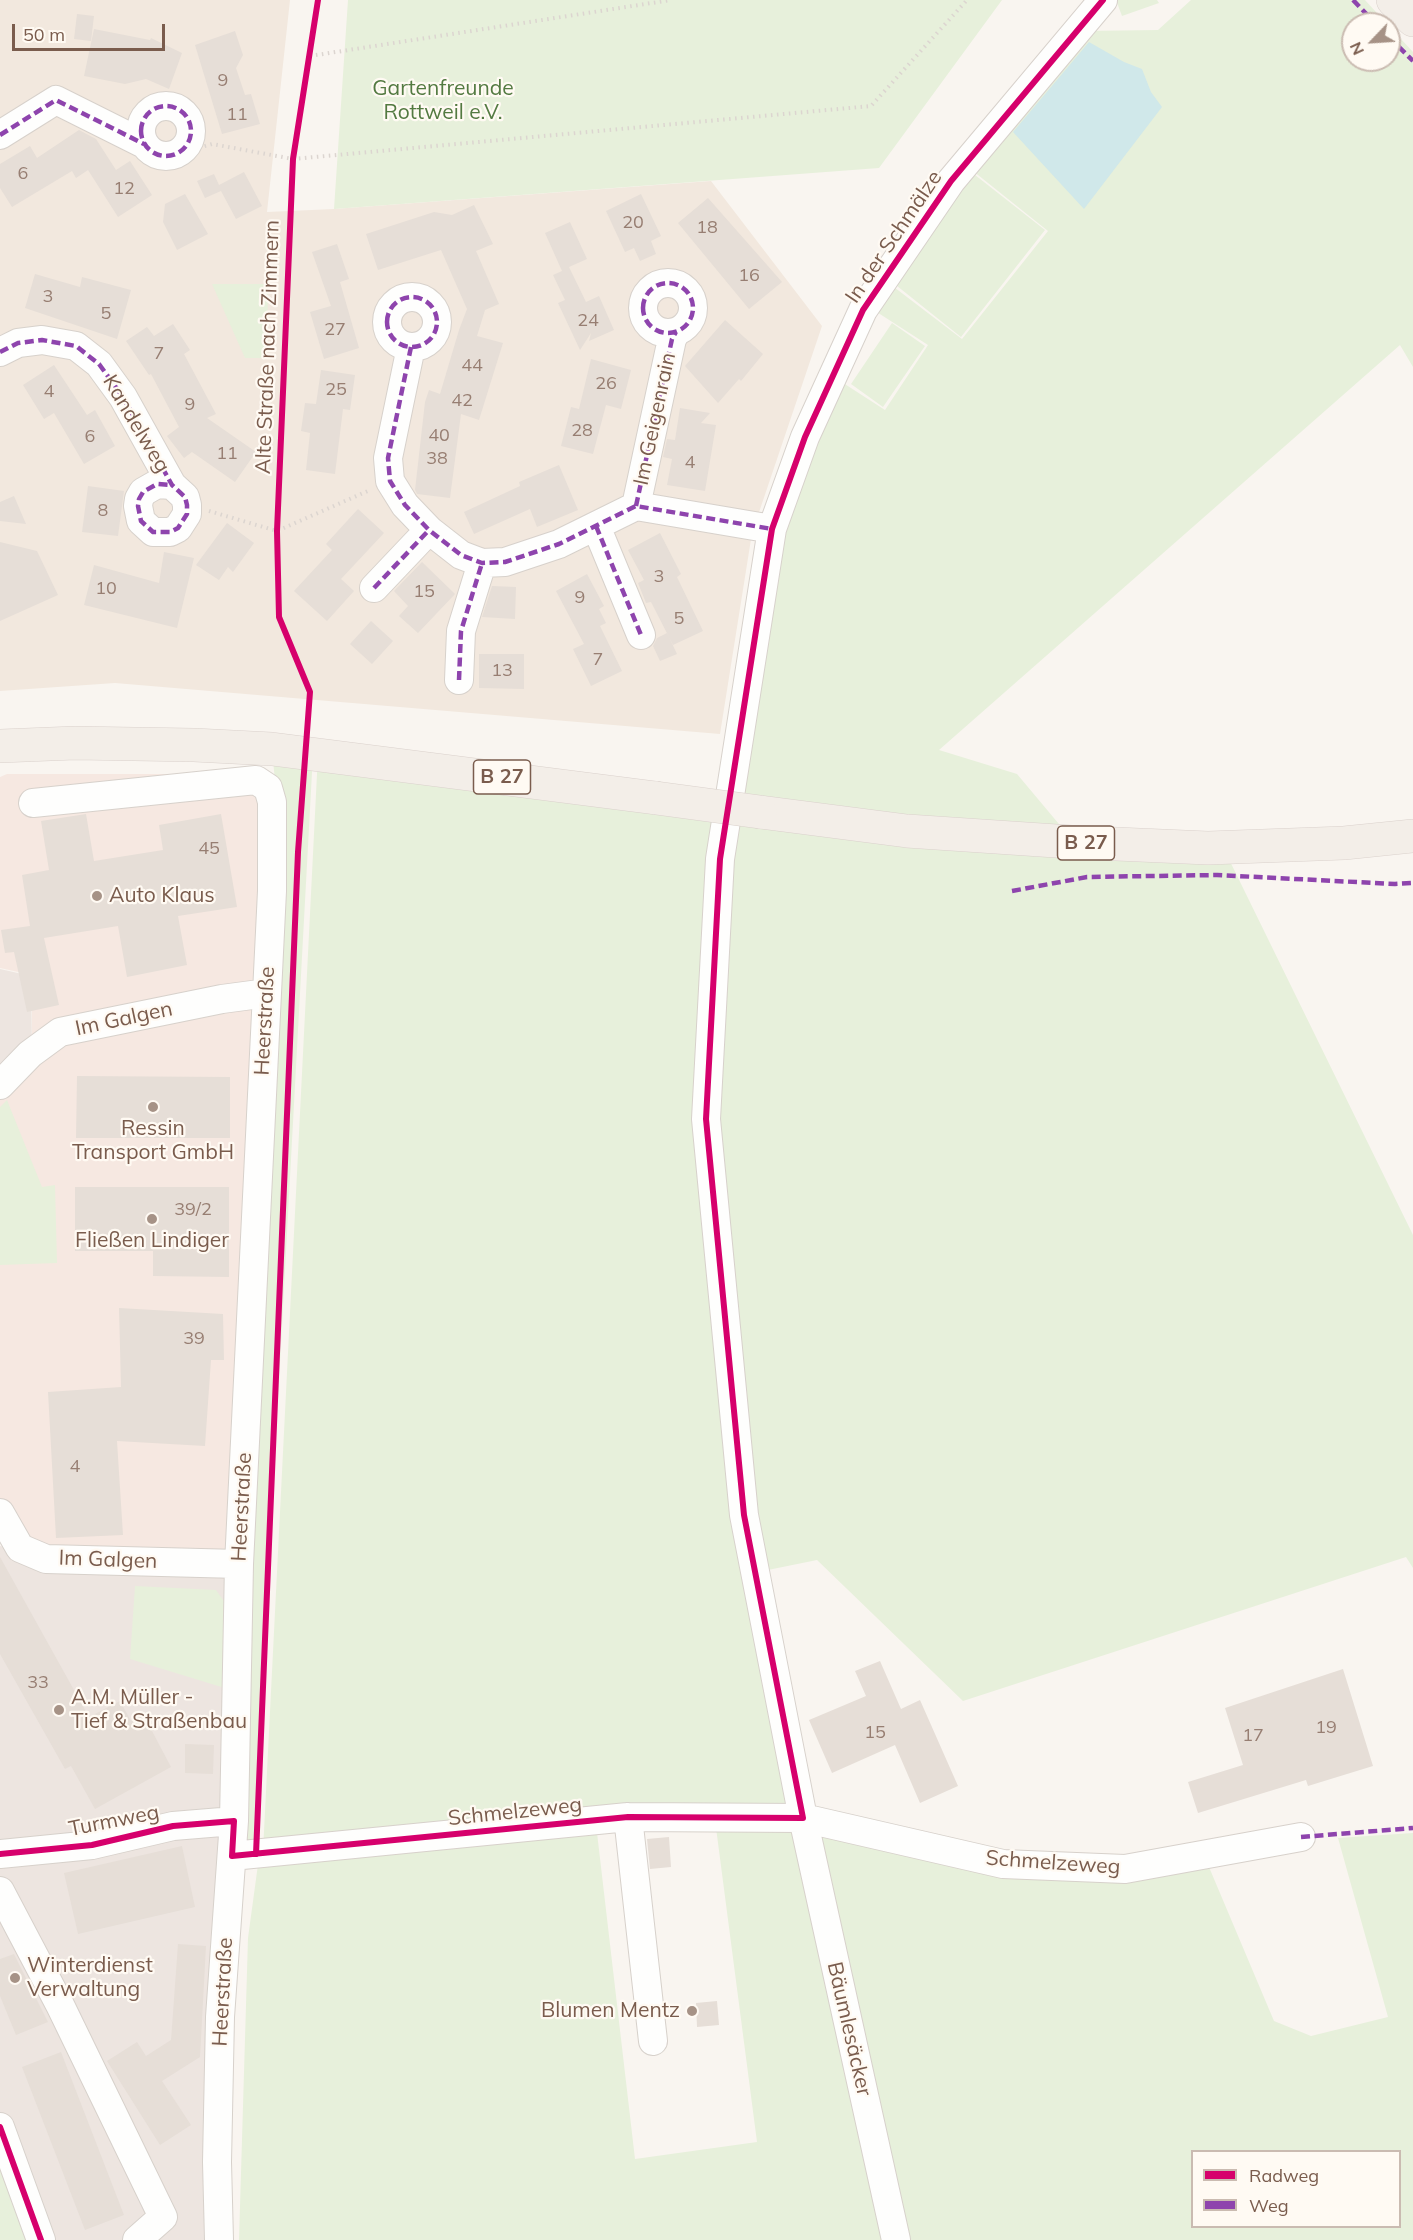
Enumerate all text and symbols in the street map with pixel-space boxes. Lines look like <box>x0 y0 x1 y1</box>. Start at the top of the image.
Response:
scale bar <box>15 12 168 50</box>
north arrow <box>1341 12 1401 72</box>
text: 50 m <box>23 23 65 46</box>
text: N <box>1345 39 1368 58</box>
house number: 9 <box>218 70 228 92</box>
park label: Gartenfreunde Rottweil e.V. <box>372 76 514 126</box>
house number: 11 <box>226 104 248 126</box>
house number: 6 <box>18 163 28 185</box>
street label: In der Schmälze <box>840 166 948 308</box>
house number: 12 <box>113 178 135 200</box>
house number: 20 <box>622 212 644 234</box>
house number: 18 <box>696 217 718 239</box>
street label: Alte Straße nach Zimmern <box>251 220 285 474</box>
house number: 16 <box>738 265 760 287</box>
house number: 3 <box>43 286 53 308</box>
house number: 5 <box>101 303 111 325</box>
house number: 24 <box>577 310 599 332</box>
house number: 27 <box>324 319 346 341</box>
house number: 7 <box>154 343 164 365</box>
street label: Im Geigenrain <box>629 350 681 488</box>
house number: 44 <box>461 355 483 377</box>
street label: Kandelweg <box>97 371 175 477</box>
house number: 26 <box>595 373 617 395</box>
house number: 25 <box>325 379 347 401</box>
house number: 4 <box>44 381 54 403</box>
house number: 42 <box>451 390 473 412</box>
house number: 9 <box>185 394 195 416</box>
house number: 28 <box>571 420 593 442</box>
house number: 40 <box>428 425 450 447</box>
house number: 6 <box>85 426 95 448</box>
house number: 11 <box>216 443 238 465</box>
house number: 38 <box>426 448 448 470</box>
house number: 4 <box>685 452 695 474</box>
house number: 8 <box>98 500 108 522</box>
house number: 3 <box>654 566 664 588</box>
house number: 10 <box>95 578 117 600</box>
house number: 15 <box>413 581 435 603</box>
house number: 9 <box>575 587 585 609</box>
house number: 5 <box>674 608 684 630</box>
house number: 7 <box>593 649 603 671</box>
house number: 13 <box>491 660 513 682</box>
road number: B 27 <box>474 760 530 794</box>
road number: B 27 <box>1058 826 1114 860</box>
house number: 45 <box>198 838 220 860</box>
place label: Auto Klaus <box>109 883 215 909</box>
marker: Auto Klaus <box>90 889 104 903</box>
street label: Heerstraße <box>250 966 280 1076</box>
street label: Im Galgen <box>73 996 175 1042</box>
marker: Ressin Transport GmbH <box>146 1100 160 1114</box>
place label: Ressin Transport GmbH <box>72 1116 234 1166</box>
house number: 39/2 <box>174 1199 212 1221</box>
marker: Fließen Lindiger <box>145 1212 159 1226</box>
place label: Fließen Lindiger <box>75 1228 229 1254</box>
house number: 39 <box>183 1328 205 1350</box>
street label: Heerstraße <box>227 1452 257 1562</box>
house number: 4 <box>70 1456 80 1478</box>
street label: Im Galgen <box>58 1546 158 1574</box>
house number: 33 <box>27 1672 49 1694</box>
place label: A.M. Müller - Tief & Straßenbau <box>71 1685 247 1735</box>
marker: A.M. Müller - Tief & Straßenbau <box>52 1703 66 1717</box>
house number: 19 <box>1315 1717 1337 1739</box>
house number: 15 <box>864 1722 886 1744</box>
house number: 17 <box>1242 1725 1264 1747</box>
street label: Schmelzeweg <box>447 1792 583 1832</box>
street label: Turmweg <box>67 1800 161 1842</box>
street label: Schmelzeweg <box>985 1846 1121 1880</box>
street label: Heerstraße <box>208 1937 238 2047</box>
place label: Winterdienst Verwaltung <box>27 1953 153 2003</box>
street label: Bäumlesäcker <box>821 1959 877 2099</box>
marker: Winterdienst Verwaltung <box>8 1971 22 1985</box>
place label: Blumen Mentz <box>541 1998 680 2024</box>
marker: Blumen Mentz <box>685 2004 699 2018</box>
legend <box>1191 2150 1401 2228</box>
text: Radweg <box>1249 2164 1319 2187</box>
text: Weg <box>1249 2194 1289 2217</box>

